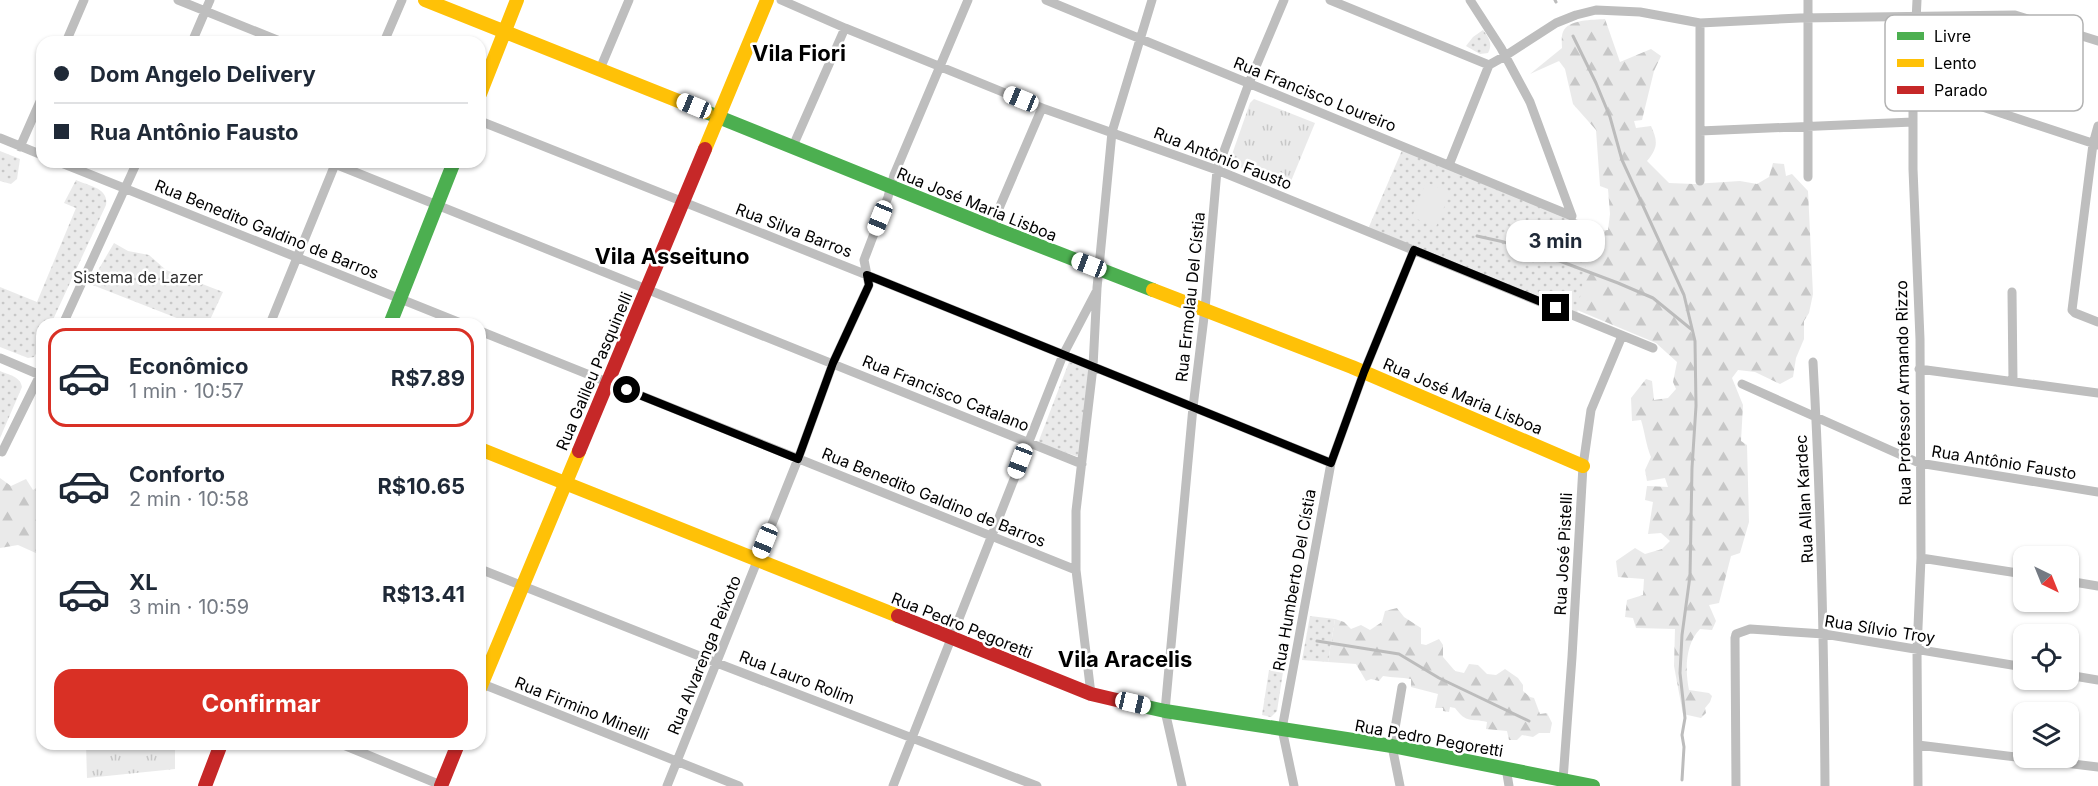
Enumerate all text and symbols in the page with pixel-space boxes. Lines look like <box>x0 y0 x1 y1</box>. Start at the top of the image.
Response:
legend <box>1885 15 2083 111</box>
text: Livre <box>1934 26 1971 46</box>
district label: Vila Fiori <box>752 40 846 66</box>
street label: Rua Francisco Loureiro <box>1231 52 1399 136</box>
text: Lento <box>1934 53 1977 73</box>
text: Dom Angelo Delivery <box>90 61 316 87</box>
text: Parado <box>1934 80 1988 100</box>
car <box>1001 84 1041 114</box>
car <box>674 91 714 121</box>
text: Rua Antônio Fausto <box>90 119 299 145</box>
street label: Rua Antônio Fausto <box>1151 122 1295 194</box>
street label: Rua José Maria Lisboa <box>894 163 1060 245</box>
street label: Rua Benedito Galdino de Barros <box>152 175 382 283</box>
car <box>865 198 895 238</box>
street label: Rua Silva Barros <box>733 199 855 261</box>
street label: Rua Ermolau Del Cístia <box>1171 211 1209 383</box>
callout: 3 min <box>1506 221 1606 263</box>
text: 3 min <box>1529 229 1582 253</box>
district label: Vila Asseituno <box>594 243 750 269</box>
car <box>1069 250 1109 280</box>
park label: Sistema de Lazer <box>73 267 203 287</box>
street label: Rua Professor Armando Rizzo <box>1891 280 1915 506</box>
street label: Rua Galileu Pasquinelli <box>552 289 636 453</box>
route end <box>1542 294 1569 321</box>
street label: Rua Francisco Catalano <box>860 350 1032 436</box>
icon: car <box>57 351 111 405</box>
text: Econômico <box>129 353 248 379</box>
street label: Rua José Maria Lisboa <box>1380 353 1546 439</box>
text: R$7.89 <box>391 365 465 391</box>
route start <box>613 376 640 403</box>
text: 1 min · 10:57 <box>129 379 244 403</box>
street label: Rua Allan Kardec <box>1791 434 1817 564</box>
car <box>1005 441 1035 481</box>
street label: Rua Antônio Fausto <box>1930 441 2078 483</box>
street label: Rua Benedito Galdino de Barros <box>819 443 1049 551</box>
icon: car <box>57 459 111 513</box>
text: Conforto <box>129 461 225 487</box>
text: R$10.65 <box>377 473 465 499</box>
text: 2 min · 10:58 <box>129 487 249 511</box>
street label: Rua Humberto Del Cístia <box>1268 487 1320 673</box>
street label: Rua José Pistelli <box>1550 492 1576 616</box>
car <box>750 521 780 561</box>
north arrow <box>2013 546 2079 612</box>
map controls <box>2013 546 2079 768</box>
icon: car <box>57 567 111 621</box>
text: XL <box>129 569 158 595</box>
street label: Rua Alvarenga Peixoto <box>663 572 745 738</box>
text: R$13.41 <box>382 581 465 607</box>
street label: Rua Pedro Pegoretti <box>889 588 1035 662</box>
text: 3 min · 10:59 <box>129 595 249 619</box>
street label: Rua Sílvio Troy <box>1823 610 1937 648</box>
button: locate <box>2013 624 2079 690</box>
street label: Rua Lauro Rolim <box>736 646 858 708</box>
district label: Vila Aracelis <box>1058 646 1192 672</box>
button: Confirmar <box>54 669 468 738</box>
street label: Rua Firmino Minelli <box>512 672 652 744</box>
car <box>1113 690 1153 716</box>
button: layers <box>2013 702 2079 768</box>
street label: Rua Pedro Pegoretti <box>1353 715 1505 761</box>

